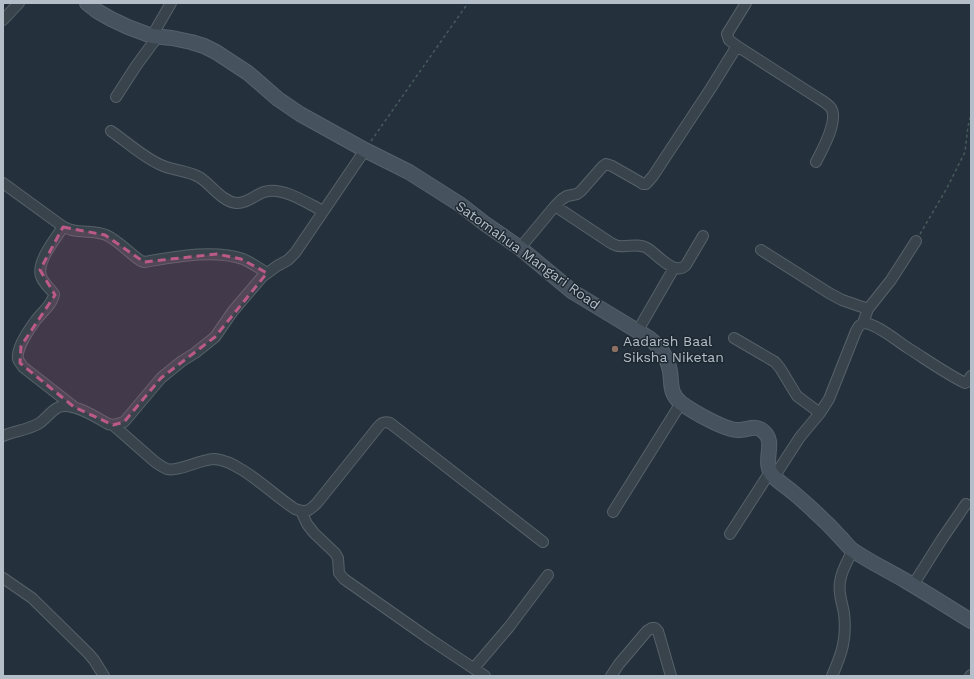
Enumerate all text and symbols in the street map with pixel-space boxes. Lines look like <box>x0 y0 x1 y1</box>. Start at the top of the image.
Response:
street label: Satomahua Mangari Road <box>453 197 603 313</box>
place label: Aadarsh Baal Siksha Niketan <box>623 333 724 365</box>
marker: Aadarsh Baal Siksha Niketan <box>610 344 620 354</box>

